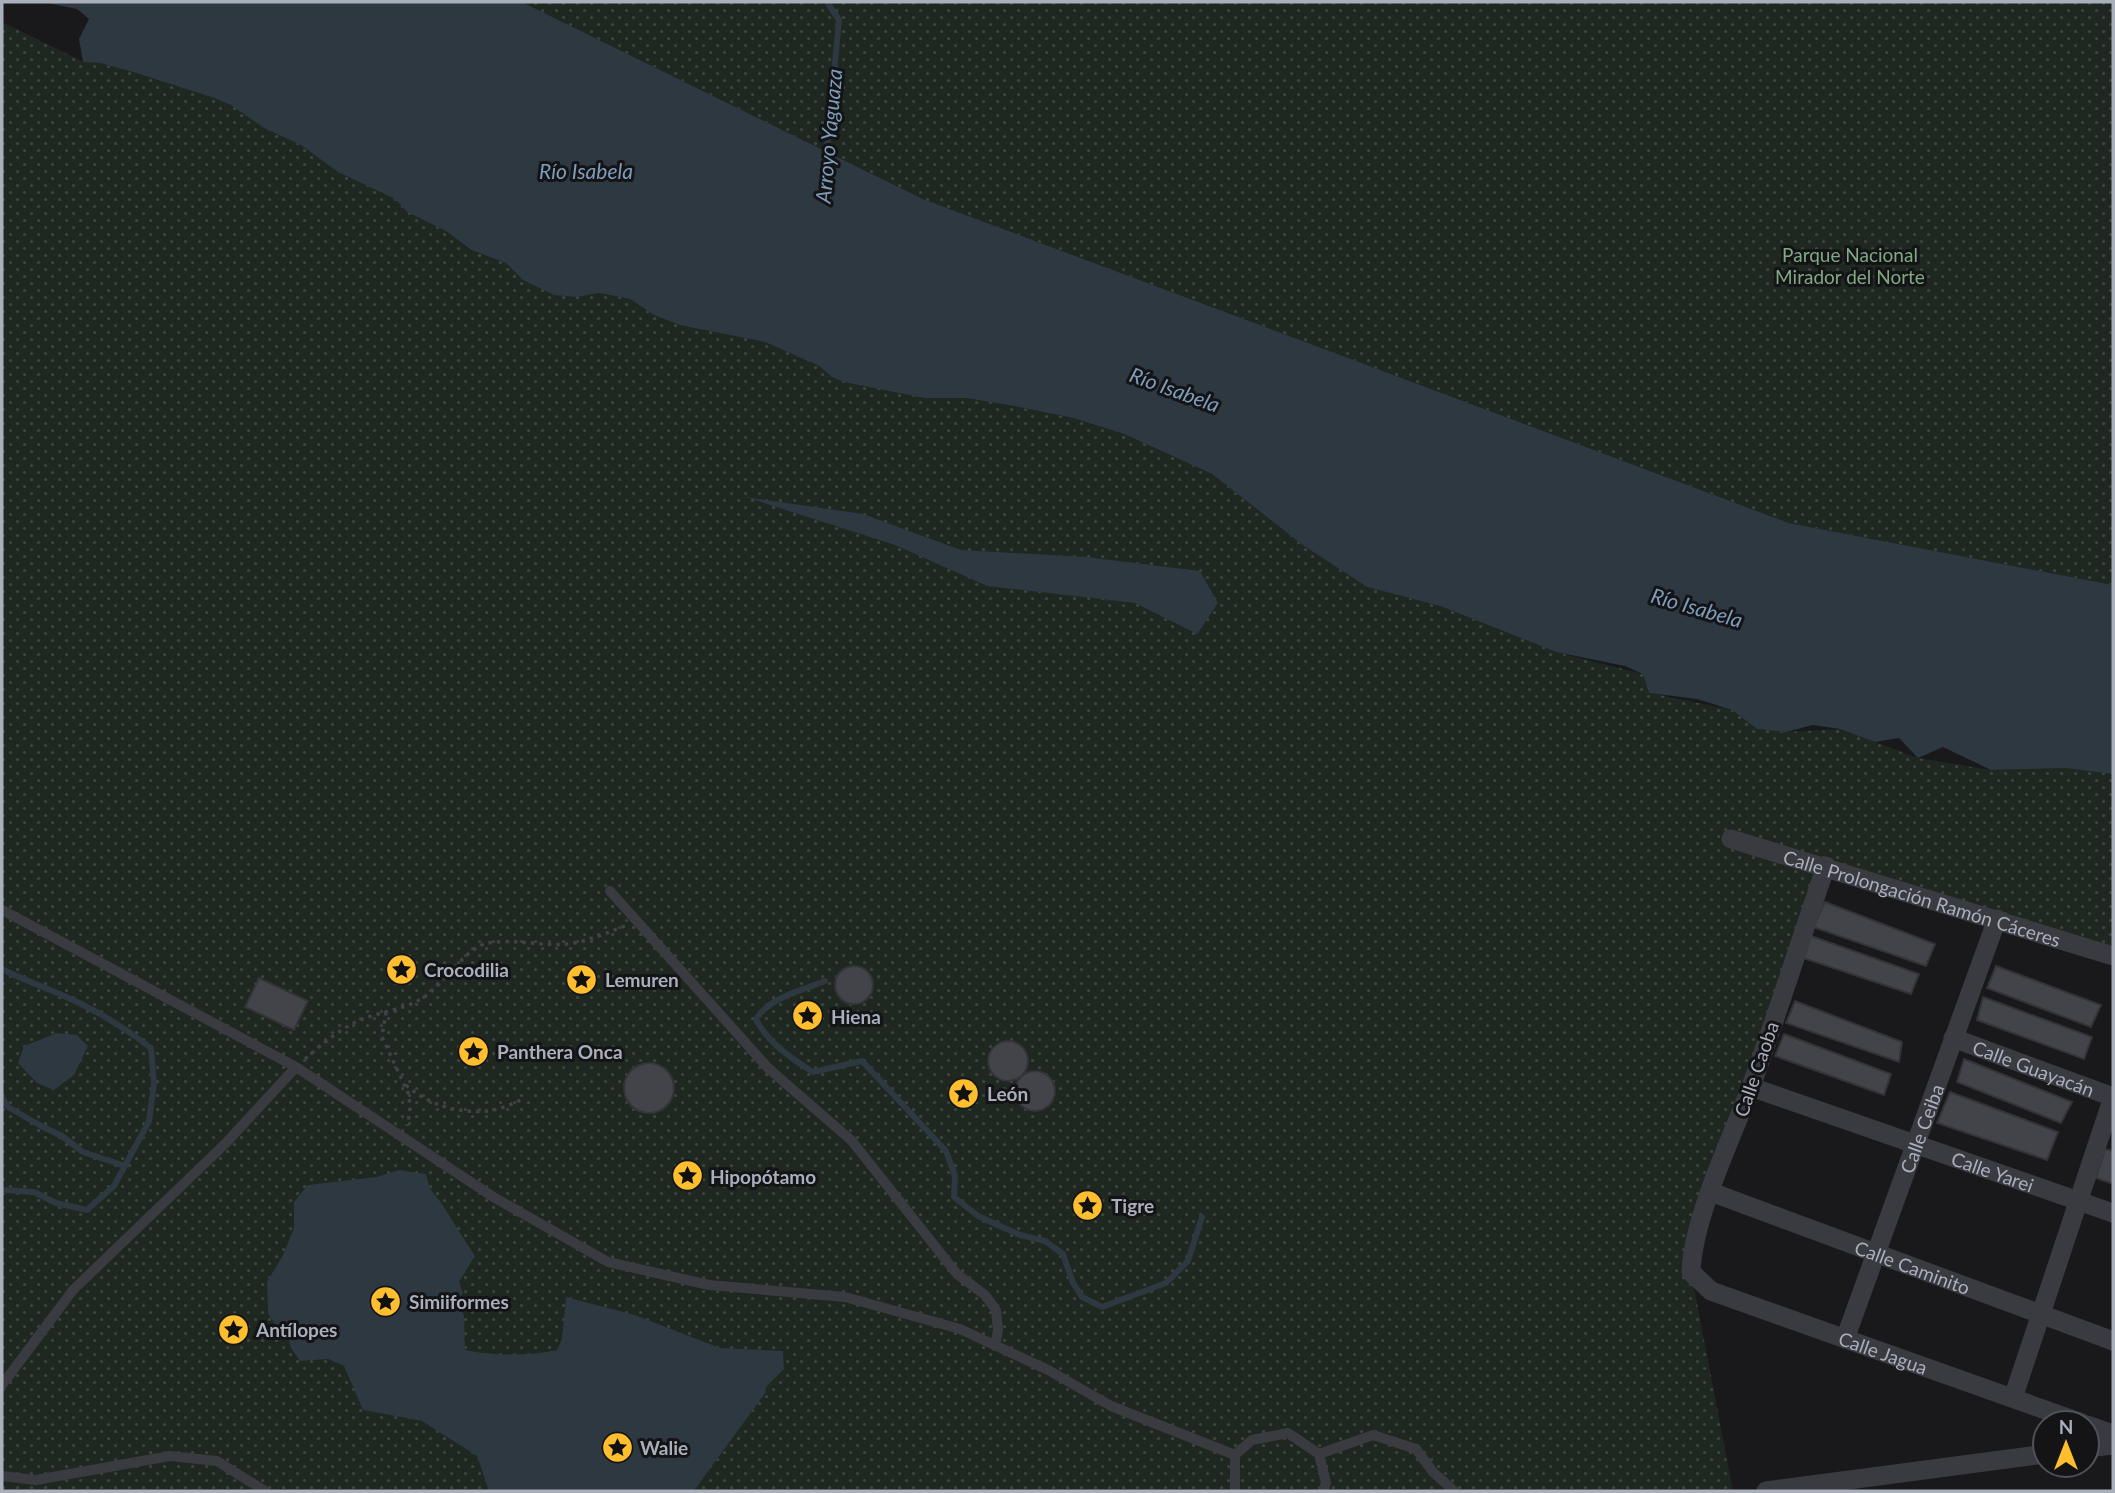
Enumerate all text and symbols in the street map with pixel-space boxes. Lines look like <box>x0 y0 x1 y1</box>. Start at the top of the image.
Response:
water label: Arroyo Yaguaza <box>810 68 846 205</box>
water label: Río Isabela <box>539 158 633 183</box>
park label: Parque Nacional Mirador del Norte <box>1775 243 1925 288</box>
water label: Río Isabela <box>1127 361 1223 417</box>
water label: Río Isabela <box>1648 582 1746 632</box>
street label: Calle Prolongación Ramón Cáceres <box>1781 844 2064 951</box>
place icon: Crocodilia <box>384 952 418 986</box>
place label: Crocodilia <box>424 958 509 981</box>
place icon: Lemuren <box>565 962 599 996</box>
place label: Lemuren <box>605 968 679 991</box>
place icon: Hiena <box>791 999 825 1033</box>
place label: Hiena <box>831 1005 881 1028</box>
street label: Calle Caoba <box>1729 1018 1783 1120</box>
place icon: Panthera Onca <box>457 1034 491 1068</box>
street label: Calle Guayacán <box>1970 1035 2098 1101</box>
place label: Panthera Onca <box>497 1040 623 1063</box>
place icon: León <box>947 1076 981 1110</box>
street label: Calle Ceiba <box>1895 1081 1948 1176</box>
place label: León <box>987 1082 1028 1105</box>
street label: Calle Yarei <box>1949 1146 2037 1196</box>
place icon: Hipopótamo <box>670 1159 704 1193</box>
place label: Hipopótamo <box>710 1165 816 1188</box>
place icon: Tigre <box>1071 1188 1105 1222</box>
place label: Tigre <box>1111 1194 1154 1217</box>
street label: Calle Caminito <box>1852 1235 1973 1299</box>
place icon: Simiiformes <box>369 1284 403 1318</box>
place label: Simiiformes <box>409 1290 509 1313</box>
place icon: Antílopes <box>216 1312 250 1346</box>
place label: Antílopes <box>255 1318 337 1341</box>
street label: Calle Jagua <box>1836 1326 1931 1379</box>
north arrow <box>2031 1409 2101 1479</box>
text: N <box>2059 1415 2073 1438</box>
place icon: Walie <box>600 1430 634 1464</box>
place label: Walie <box>640 1436 688 1459</box>

